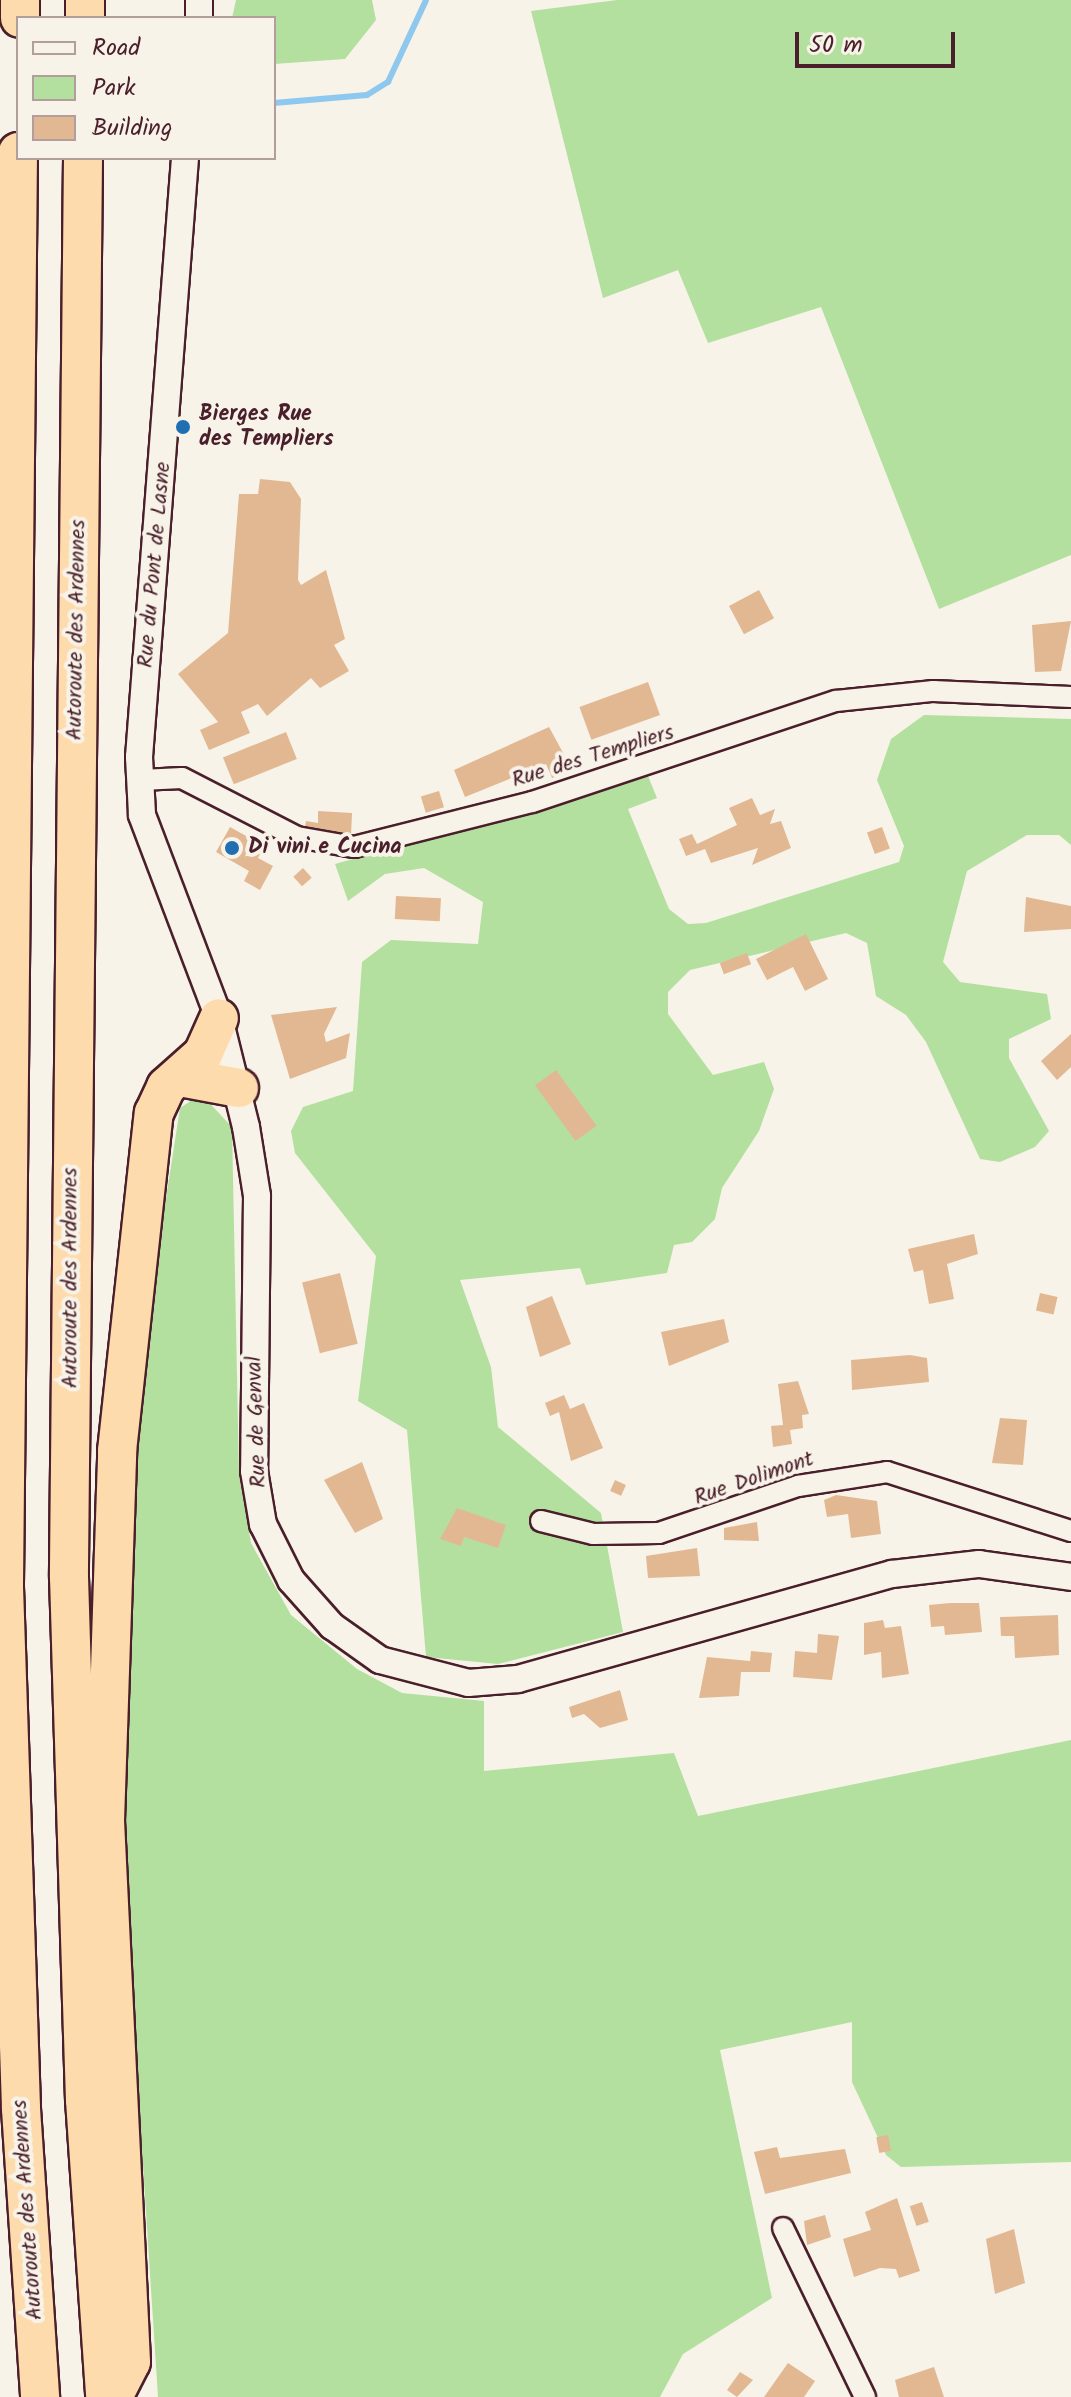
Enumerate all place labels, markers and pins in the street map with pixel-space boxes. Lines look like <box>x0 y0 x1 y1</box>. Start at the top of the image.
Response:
place label: Bierges Rue des Templiers <box>199 401 333 452</box>
marker: Bierges Rue des Templiers <box>174 418 192 436</box>
place label: Di vini e Cucina <box>248 835 402 861</box>
marker: Di vini e Cucina <box>223 839 241 857</box>

